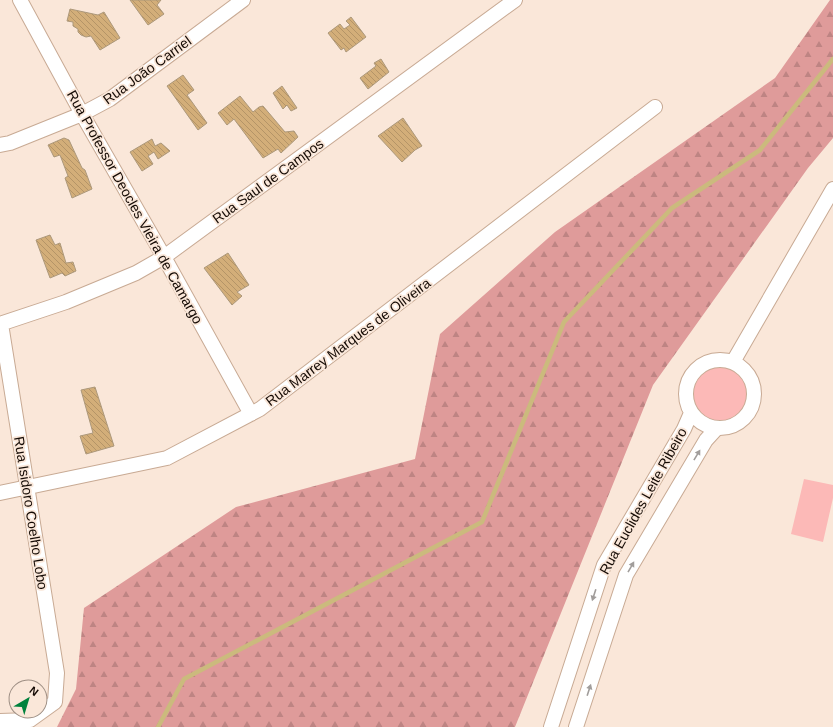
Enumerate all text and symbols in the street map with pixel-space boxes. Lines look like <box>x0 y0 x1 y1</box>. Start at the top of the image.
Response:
street label: Rua João Carriel <box>100 33 194 107</box>
street label: Rua Professor Deocles Vieira de Camargo <box>64 88 206 327</box>
street label: Rua Saul de Campos <box>209 135 327 227</box>
street label: Rua Marrey Marques de Oliveira <box>262 275 434 409</box>
street label: Rua Euclides Leite Ribeiro <box>596 425 690 577</box>
street label: Rua Isidoro Coelho Lobo <box>11 435 51 591</box>
one-way arrow <box>693 449 700 461</box>
one-way arrow <box>627 561 634 573</box>
one-way arrow <box>591 589 597 601</box>
north arrow <box>8 679 48 719</box>
text: N <box>27 684 41 698</box>
one-way arrow <box>586 684 592 696</box>

